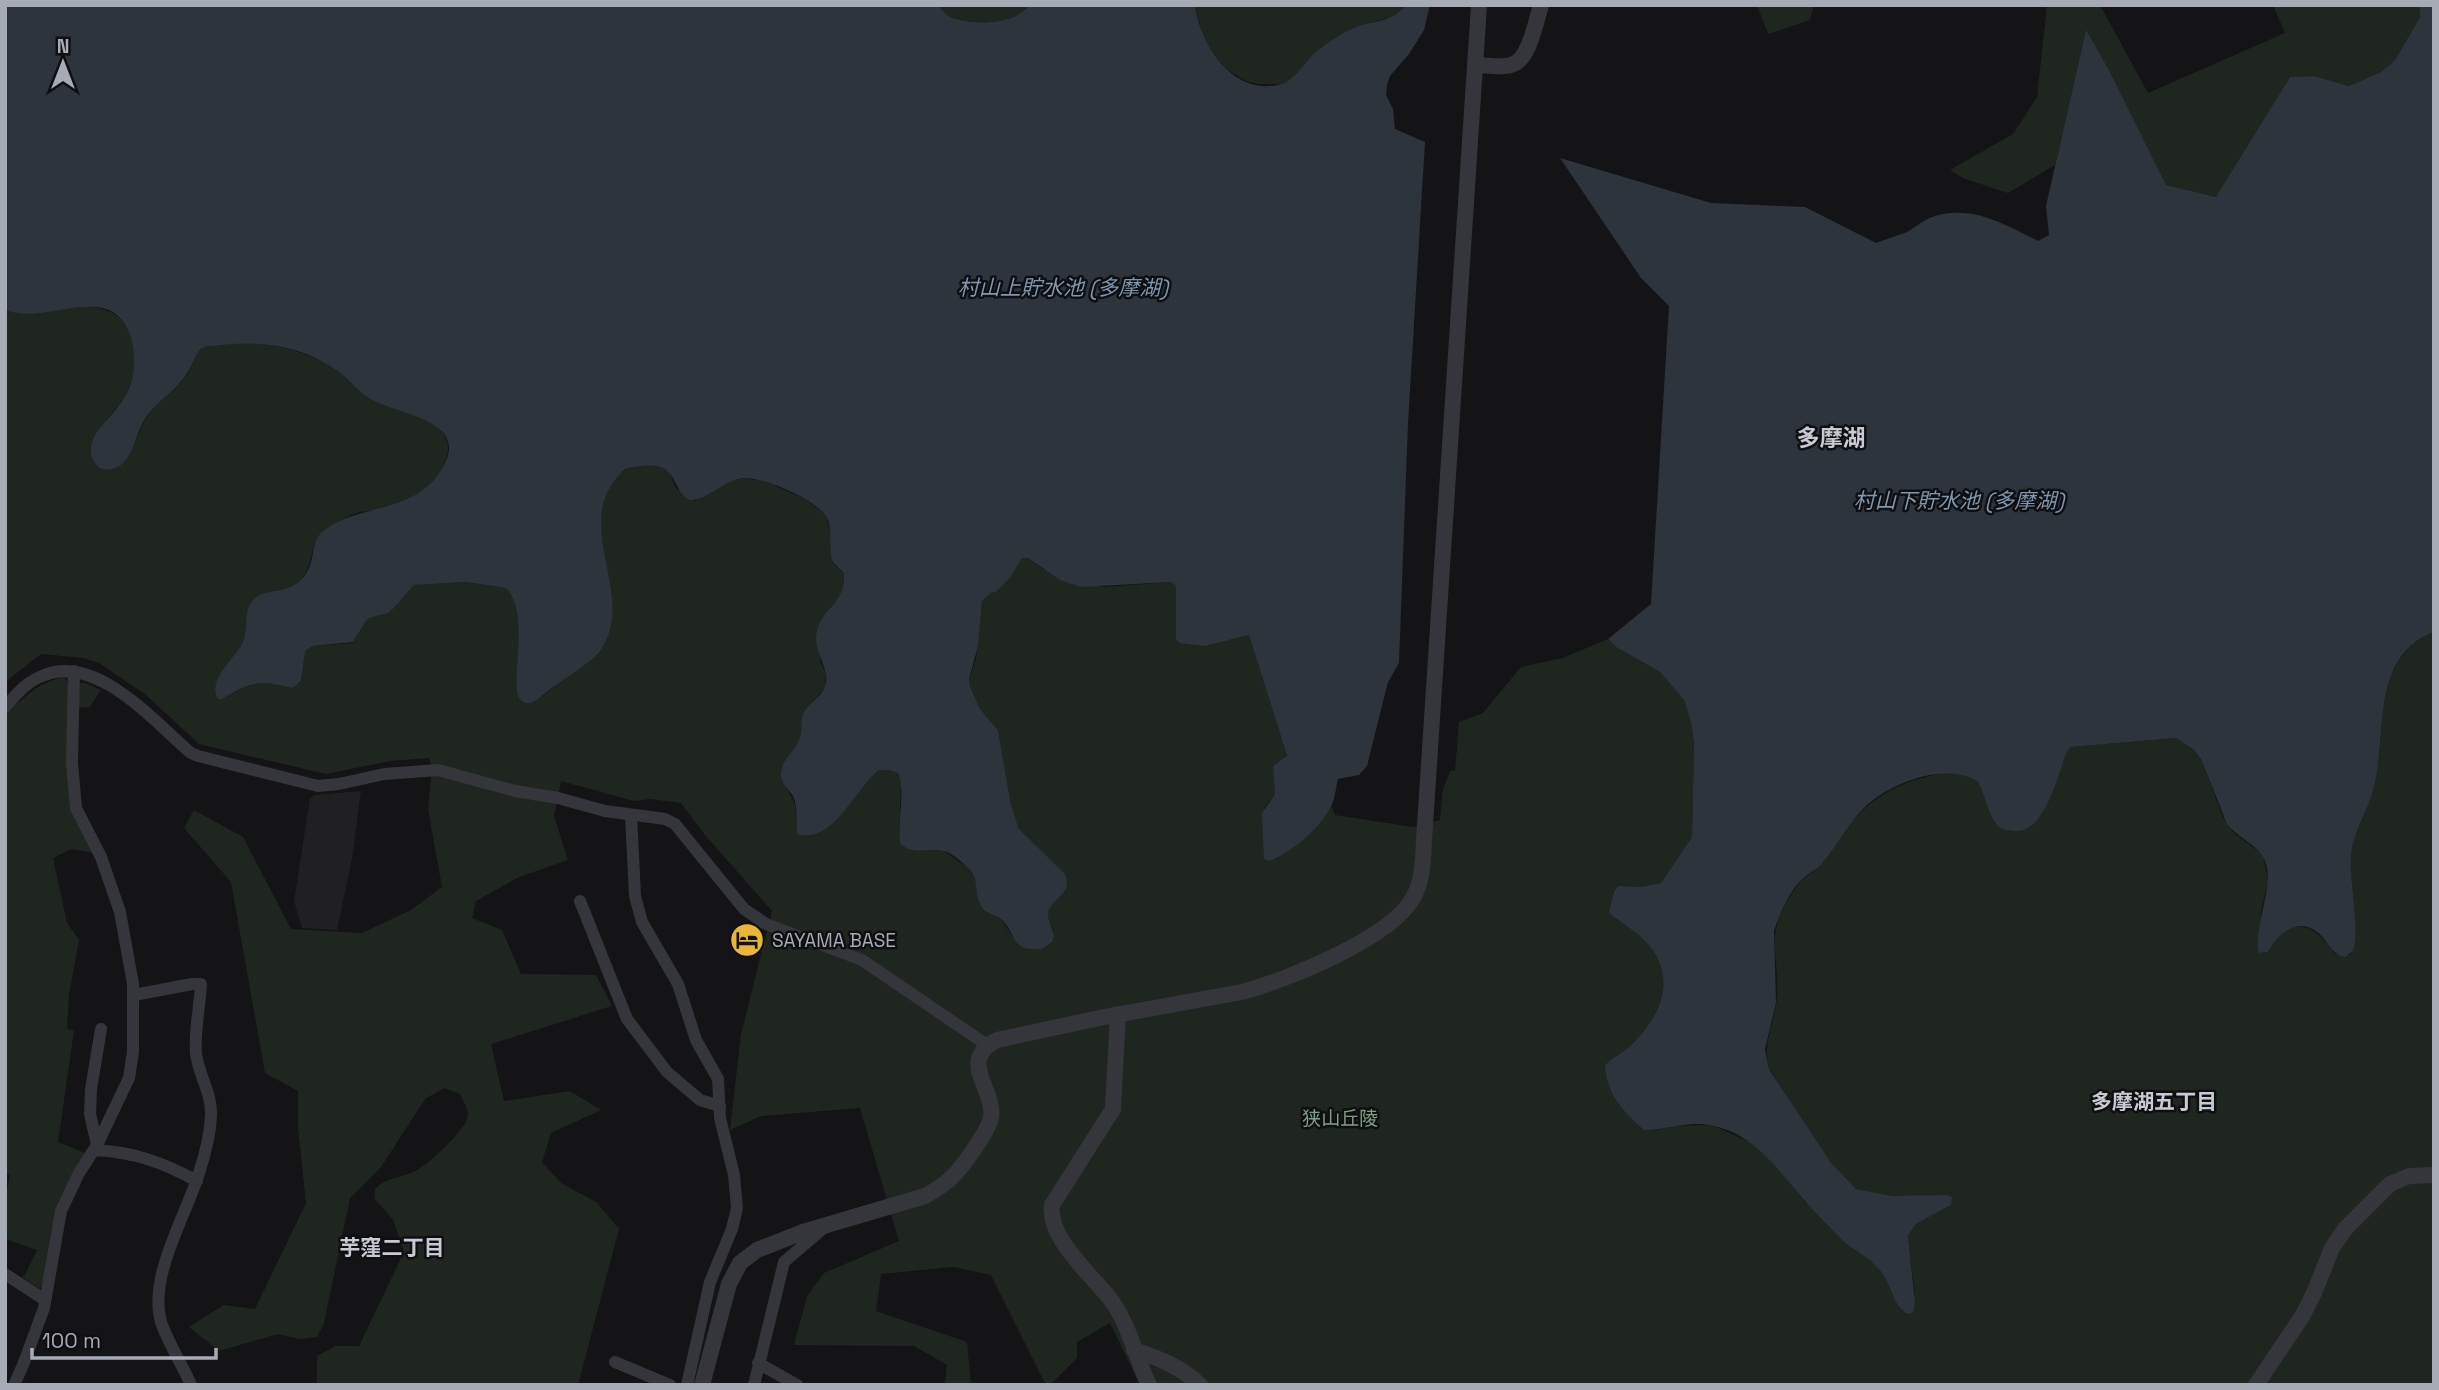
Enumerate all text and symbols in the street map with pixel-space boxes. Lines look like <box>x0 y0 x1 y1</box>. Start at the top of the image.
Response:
north arrow <box>28 28 98 98</box>
text: N <box>57 34 69 59</box>
water label: 村山上貯水池 (多摩湖) <box>958 274 1170 301</box>
district label: 多摩湖 <box>1797 423 1866 453</box>
water label: 村山下貯水池 (多摩湖) <box>1854 487 2066 514</box>
hotel icon: SAYAMA BASE <box>728 921 766 959</box>
place label: SAYAMA BASE <box>772 928 896 953</box>
district label: 多摩湖五丁目 <box>2091 1088 2217 1115</box>
park label: 狭山丘陵 <box>1302 1106 1378 1131</box>
district label: 芋窪二丁目 <box>340 1234 445 1261</box>
scale bar <box>32 1316 215 1360</box>
text: 100 m <box>42 1327 101 1354</box>

